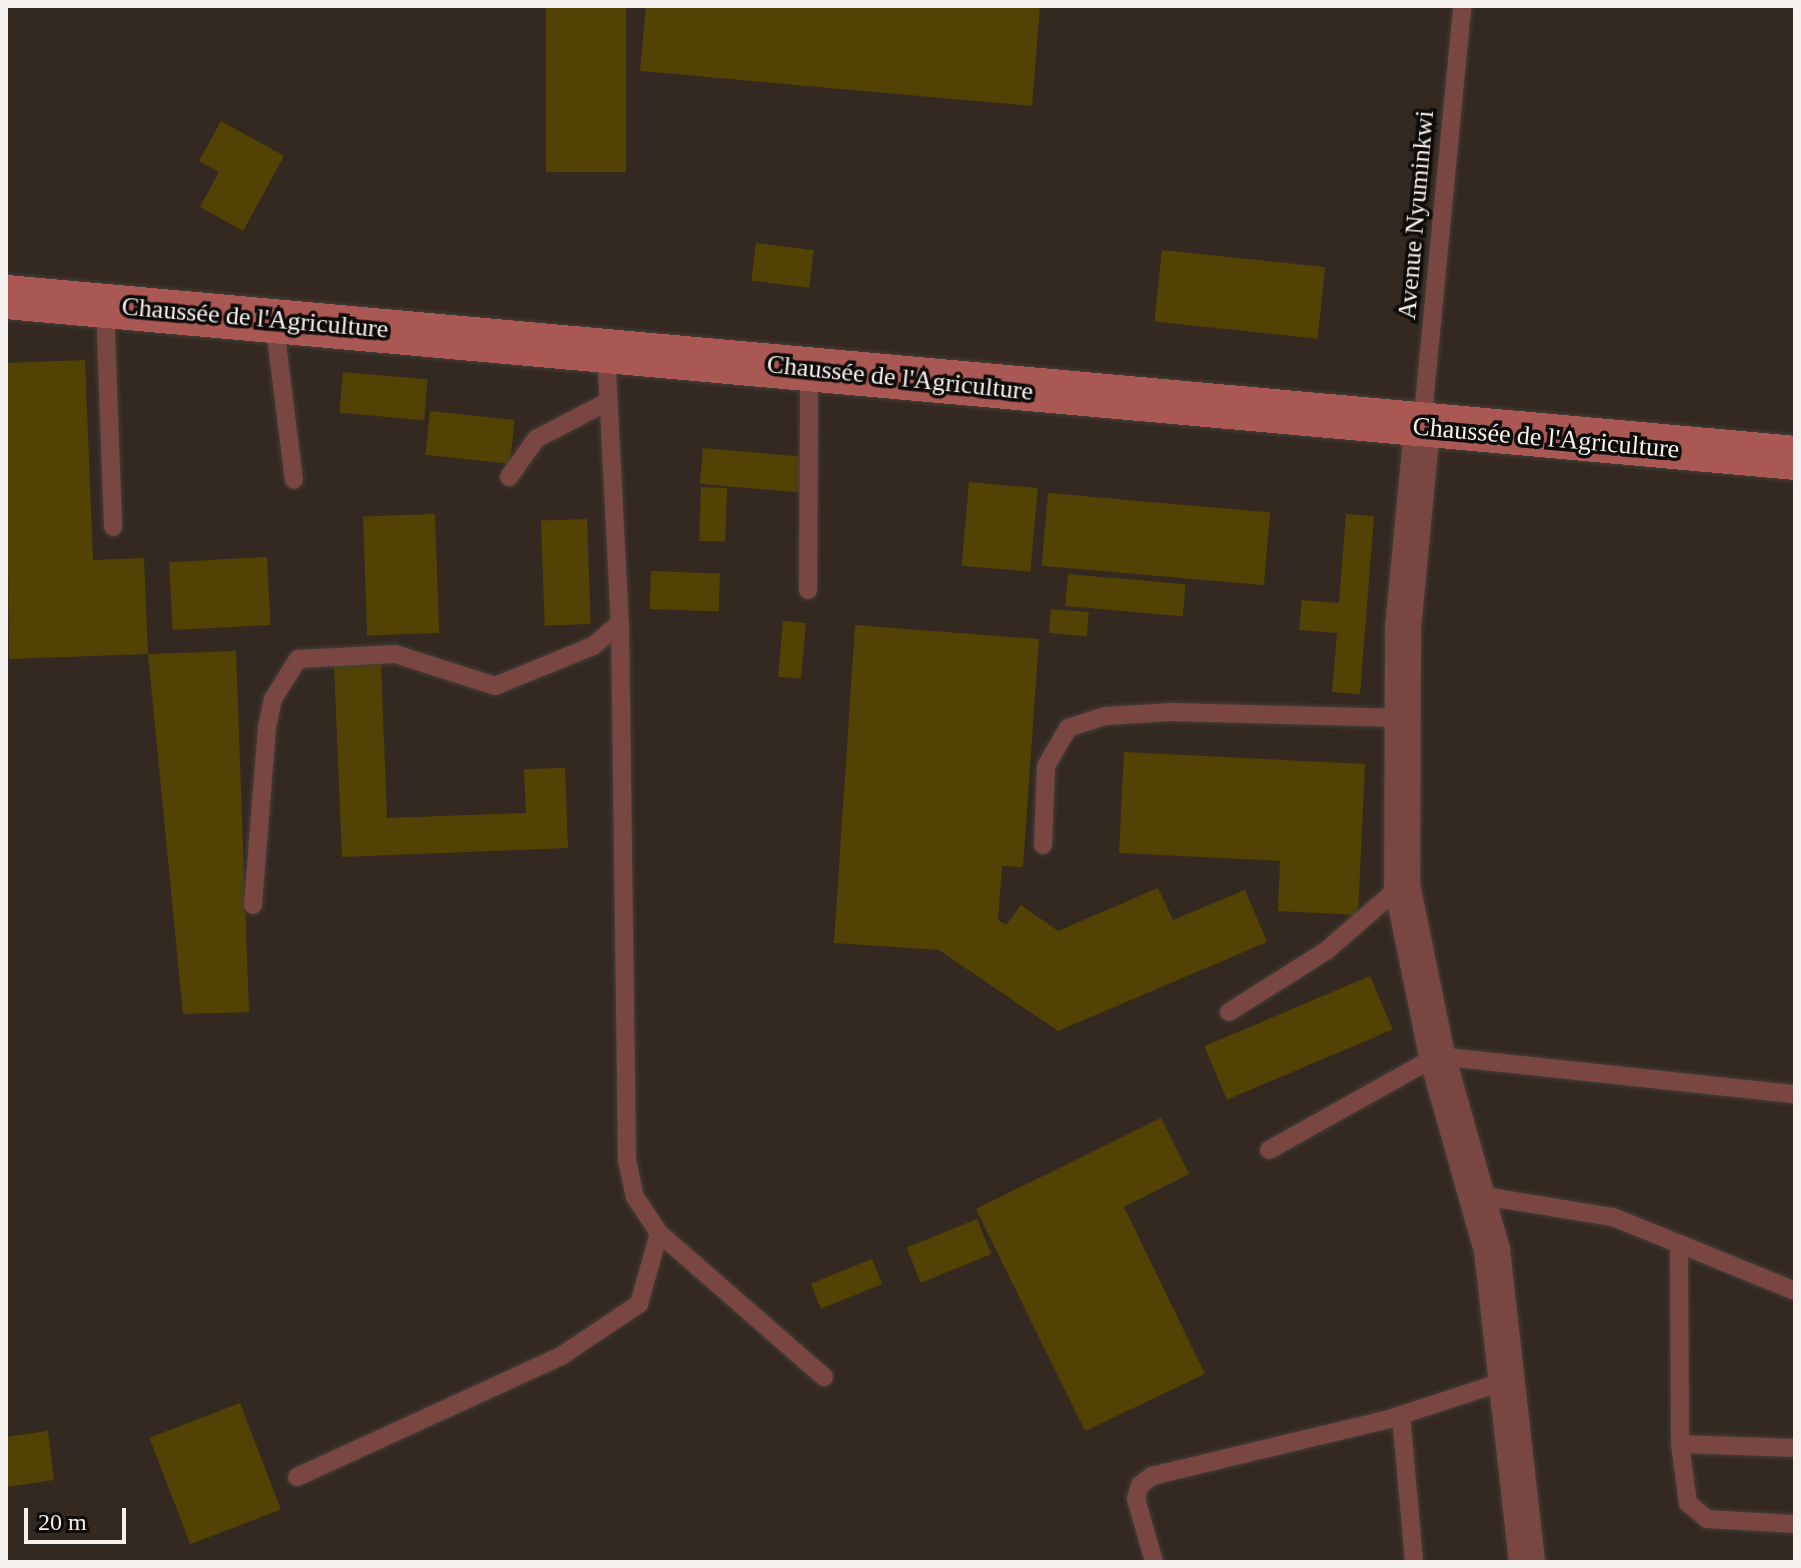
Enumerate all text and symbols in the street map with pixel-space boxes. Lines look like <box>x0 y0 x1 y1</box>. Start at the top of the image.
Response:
street label: Avenue Nyuminkwi <box>1391 109 1441 321</box>
street label: Chaussée de l'Agriculture <box>120 291 390 345</box>
street label: Chaussée de l'Agriculture <box>765 349 1035 407</box>
street label: Chaussée de l'Agriculture <box>1411 411 1681 465</box>
scale bar <box>28 1492 130 1542</box>
text: 20 m <box>38 1509 87 1535</box>

